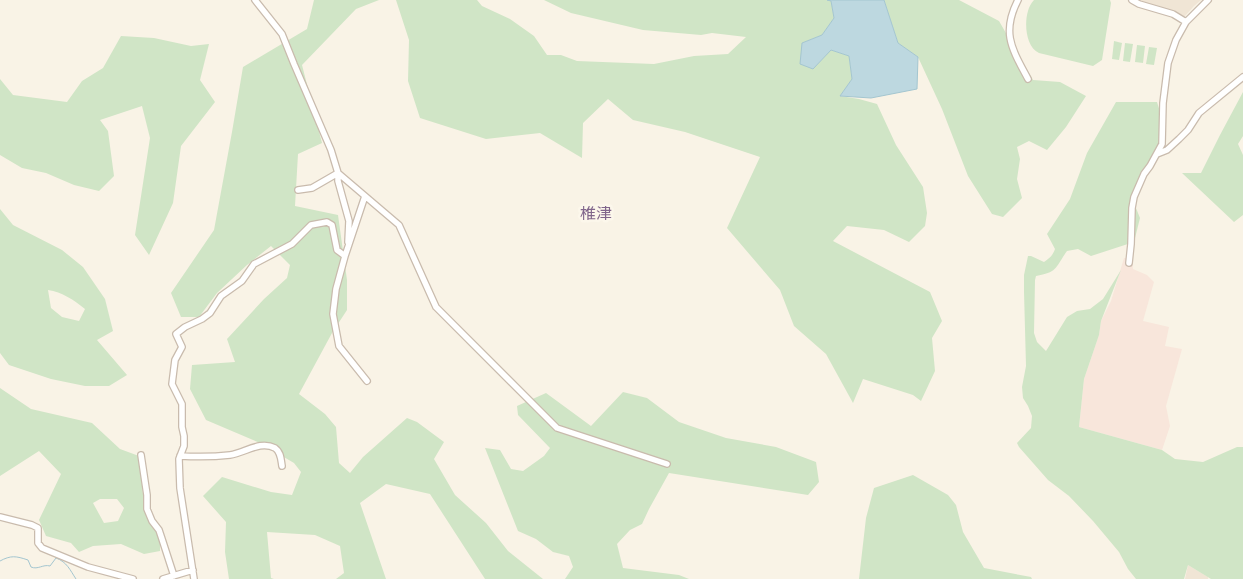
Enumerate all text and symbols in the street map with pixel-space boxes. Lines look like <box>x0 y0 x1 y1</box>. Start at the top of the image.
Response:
district label: 椎津 <box>580 202 612 224</box>

